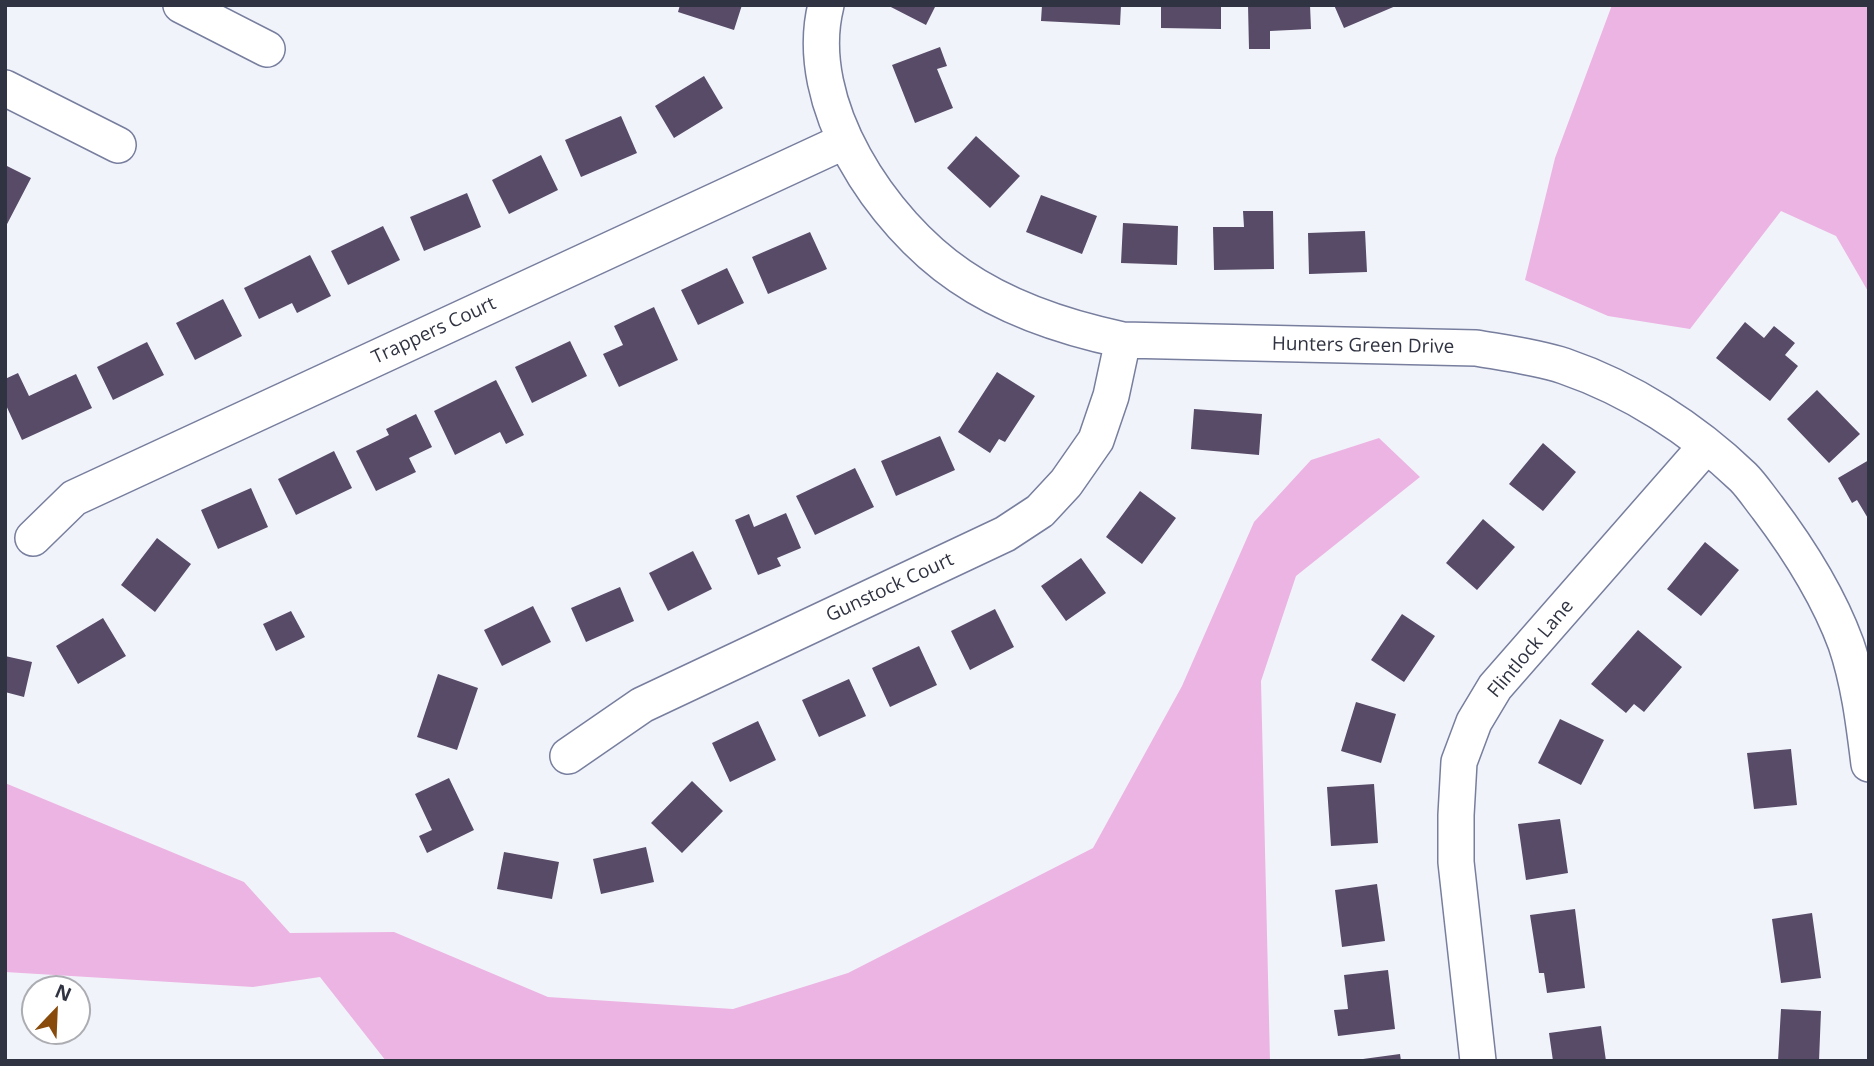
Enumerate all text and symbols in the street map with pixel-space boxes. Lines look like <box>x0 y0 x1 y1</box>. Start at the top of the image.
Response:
street label: Trappers Court <box>368 292 500 370</box>
street label: Hunters Green Drive <box>1272 333 1454 359</box>
street label: Gunstock Court <box>823 549 957 627</box>
street label: Flintlock Lane <box>1483 595 1579 703</box>
north arrow <box>21 975 91 1045</box>
text: N <box>51 978 76 1007</box>

